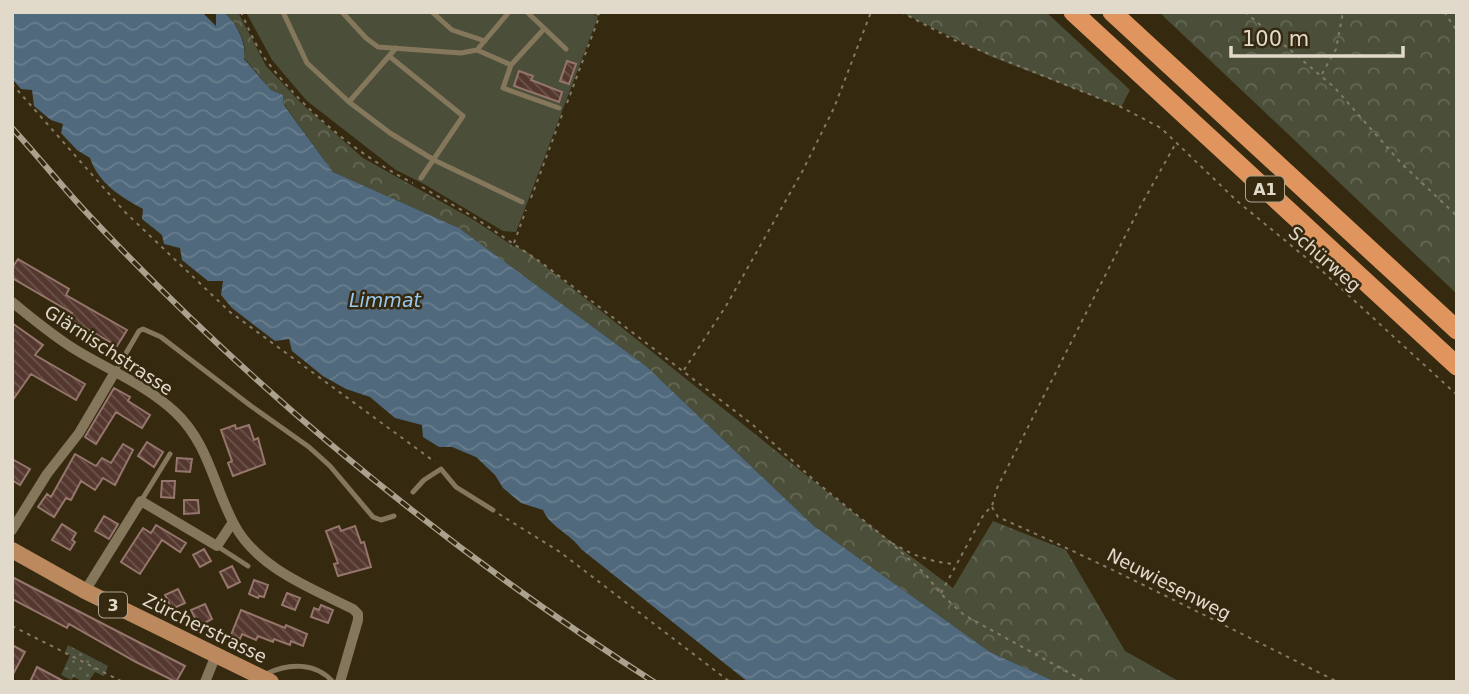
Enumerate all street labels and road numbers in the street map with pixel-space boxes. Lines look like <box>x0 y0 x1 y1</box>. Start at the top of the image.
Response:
road number: A1 <box>1246 176 1284 202</box>
street label: Schürweg <box>1285 222 1365 296</box>
street label: Glärnischstrasse <box>41 301 177 399</box>
street label: Neuwiesenweg <box>1104 544 1234 624</box>
street label: Zürcherstrasse <box>140 589 270 667</box>
road number: 3 <box>99 592 127 618</box>

